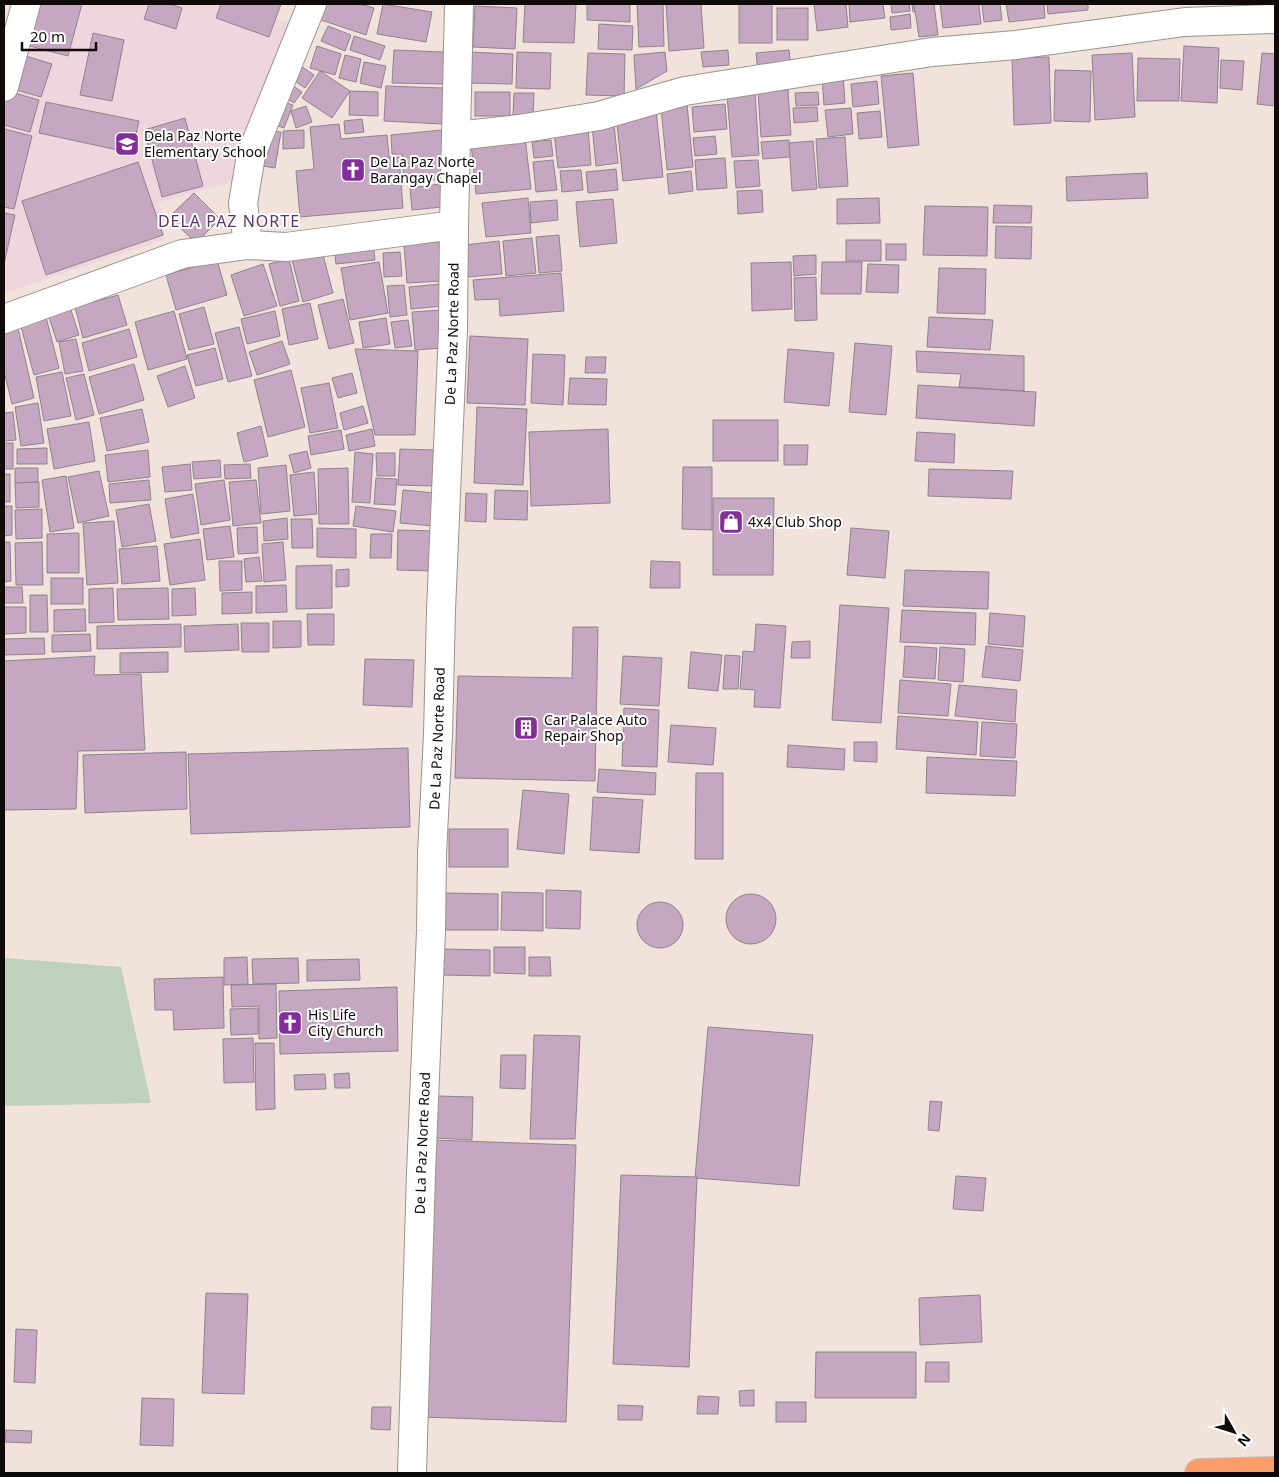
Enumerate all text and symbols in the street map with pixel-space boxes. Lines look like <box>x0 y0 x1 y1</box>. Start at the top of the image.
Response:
scale bar <box>22 20 96 52</box>
text: 20 m <box>30 26 65 46</box>
place label: Dela Paz Norte Elementary School <box>144 126 266 161</box>
school or university icon: Dela Paz Norte Elementary School <box>114 131 140 157</box>
place label: De La Paz Norte Barangay Chapel <box>370 152 482 187</box>
church icon: De La Paz Norte Barangay Chapel <box>340 157 366 183</box>
district label: DELA PAZ NORTE <box>158 210 300 232</box>
street label: De La Paz Norte Road <box>440 262 463 405</box>
shop icon: 4x4 Club Shop <box>718 509 744 535</box>
place label: 4x4 Club Shop <box>748 512 842 531</box>
street label: De La Paz Norte Road <box>424 667 449 810</box>
place label: Car Palace Auto Repair Shop <box>544 710 647 745</box>
building icon: Car Palace Auto Repair Shop <box>513 715 539 741</box>
place label: His Life City Church <box>308 1005 383 1040</box>
church icon: His Life City Church <box>277 1010 303 1036</box>
street label: De La Paz Norte Road <box>410 1072 434 1215</box>
north arrow <box>1209 1407 1259 1457</box>
text: N <box>1234 1430 1255 1451</box>

